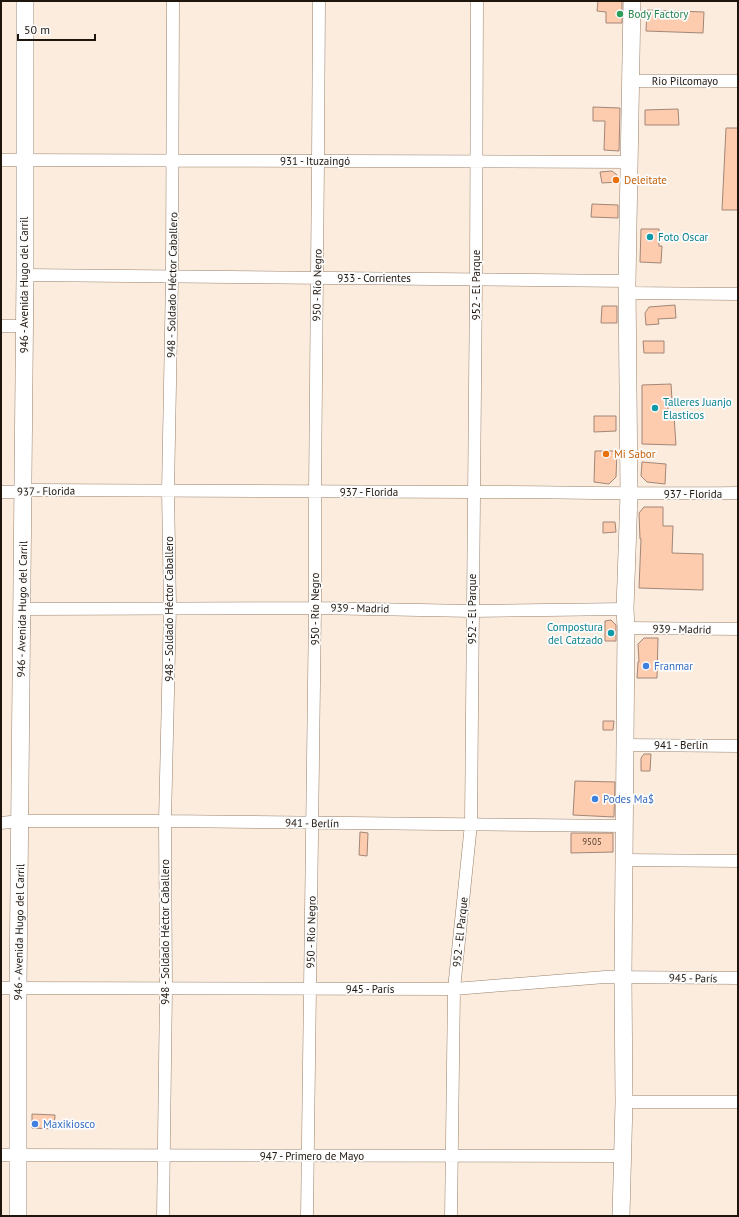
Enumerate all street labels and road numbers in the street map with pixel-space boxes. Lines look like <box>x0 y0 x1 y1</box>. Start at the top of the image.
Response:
street label: Rio Pilcomayo <box>652 74 718 88</box>
street label: 931 - Ituzaingó <box>280 154 350 168</box>
street label: 948 - Soldado Héctor Caballero <box>164 212 180 358</box>
street label: 946 - Avenida Hugo del Carril <box>17 216 31 353</box>
street label: 950 - Río Negro <box>309 248 325 321</box>
street label: 952 - El Parque <box>469 249 483 320</box>
street label: 933 - Corrientes <box>337 271 411 285</box>
street label: 937 - Florida <box>17 483 75 499</box>
street label: 937 - Florida <box>340 485 398 499</box>
street label: 937 - Florida <box>664 487 722 501</box>
street label: 948 - Soldado Héctor Caballero <box>162 536 176 682</box>
street label: 946 - Avenida Hugo del Carril <box>14 540 30 677</box>
street label: 950 - Río Negro <box>308 573 322 645</box>
street label: 952 - El Parque <box>465 573 479 644</box>
street label: 939 - Madrid <box>331 600 390 616</box>
street label: 939 - Madrid <box>653 621 712 637</box>
street label: 941 - Berlín <box>654 738 708 752</box>
street label: 941 - Berlín <box>285 816 339 830</box>
street label: 948 - Soldado Héctor Caballero <box>158 859 172 1005</box>
street label: 946 - Avenida Hugo del Carril <box>11 863 27 1000</box>
street label: 950 - Río Negro <box>303 895 319 968</box>
street label: 952 - El Parque <box>449 896 471 968</box>
street label: 945 - París <box>669 971 718 985</box>
street label: 945 - París <box>346 982 395 996</box>
street label: 947 - Primero de Mayo <box>260 1149 364 1163</box>

